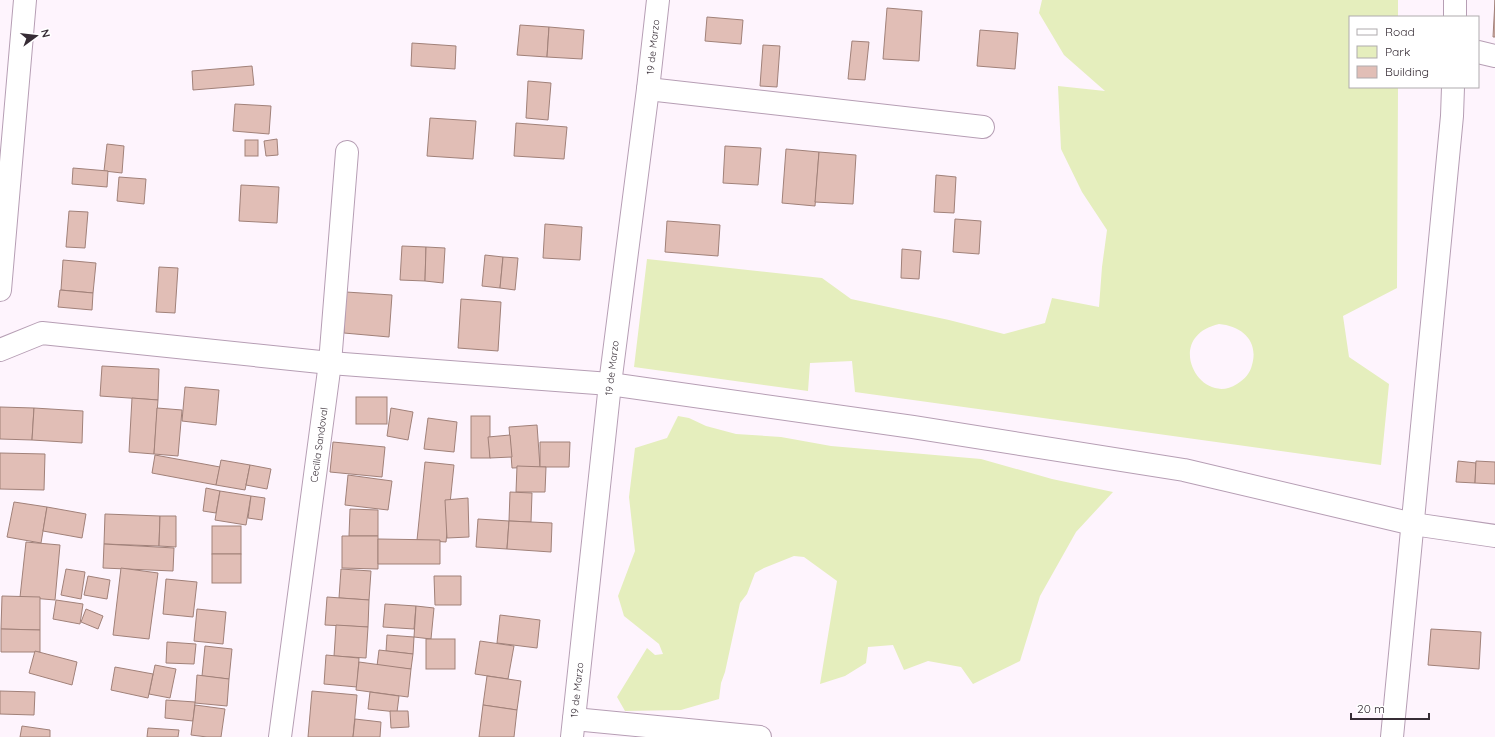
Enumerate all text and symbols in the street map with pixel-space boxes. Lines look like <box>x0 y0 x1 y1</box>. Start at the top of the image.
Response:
north arrow <box>16 16 56 56</box>
legend <box>1349 16 1479 88</box>
street label: 19 de Marzo <box>644 19 662 75</box>
text: Road <box>1385 24 1415 39</box>
text: N <box>38 28 53 39</box>
text: Park <box>1385 44 1410 59</box>
text: Building <box>1385 64 1429 79</box>
street label: 19 de Marzo <box>602 340 622 396</box>
street label: Cecilia Sandoval <box>307 407 331 483</box>
street label: 19 de Marzo <box>568 662 586 718</box>
scale bar <box>1351 695 1429 721</box>
text: 20 m <box>1357 701 1385 716</box>

